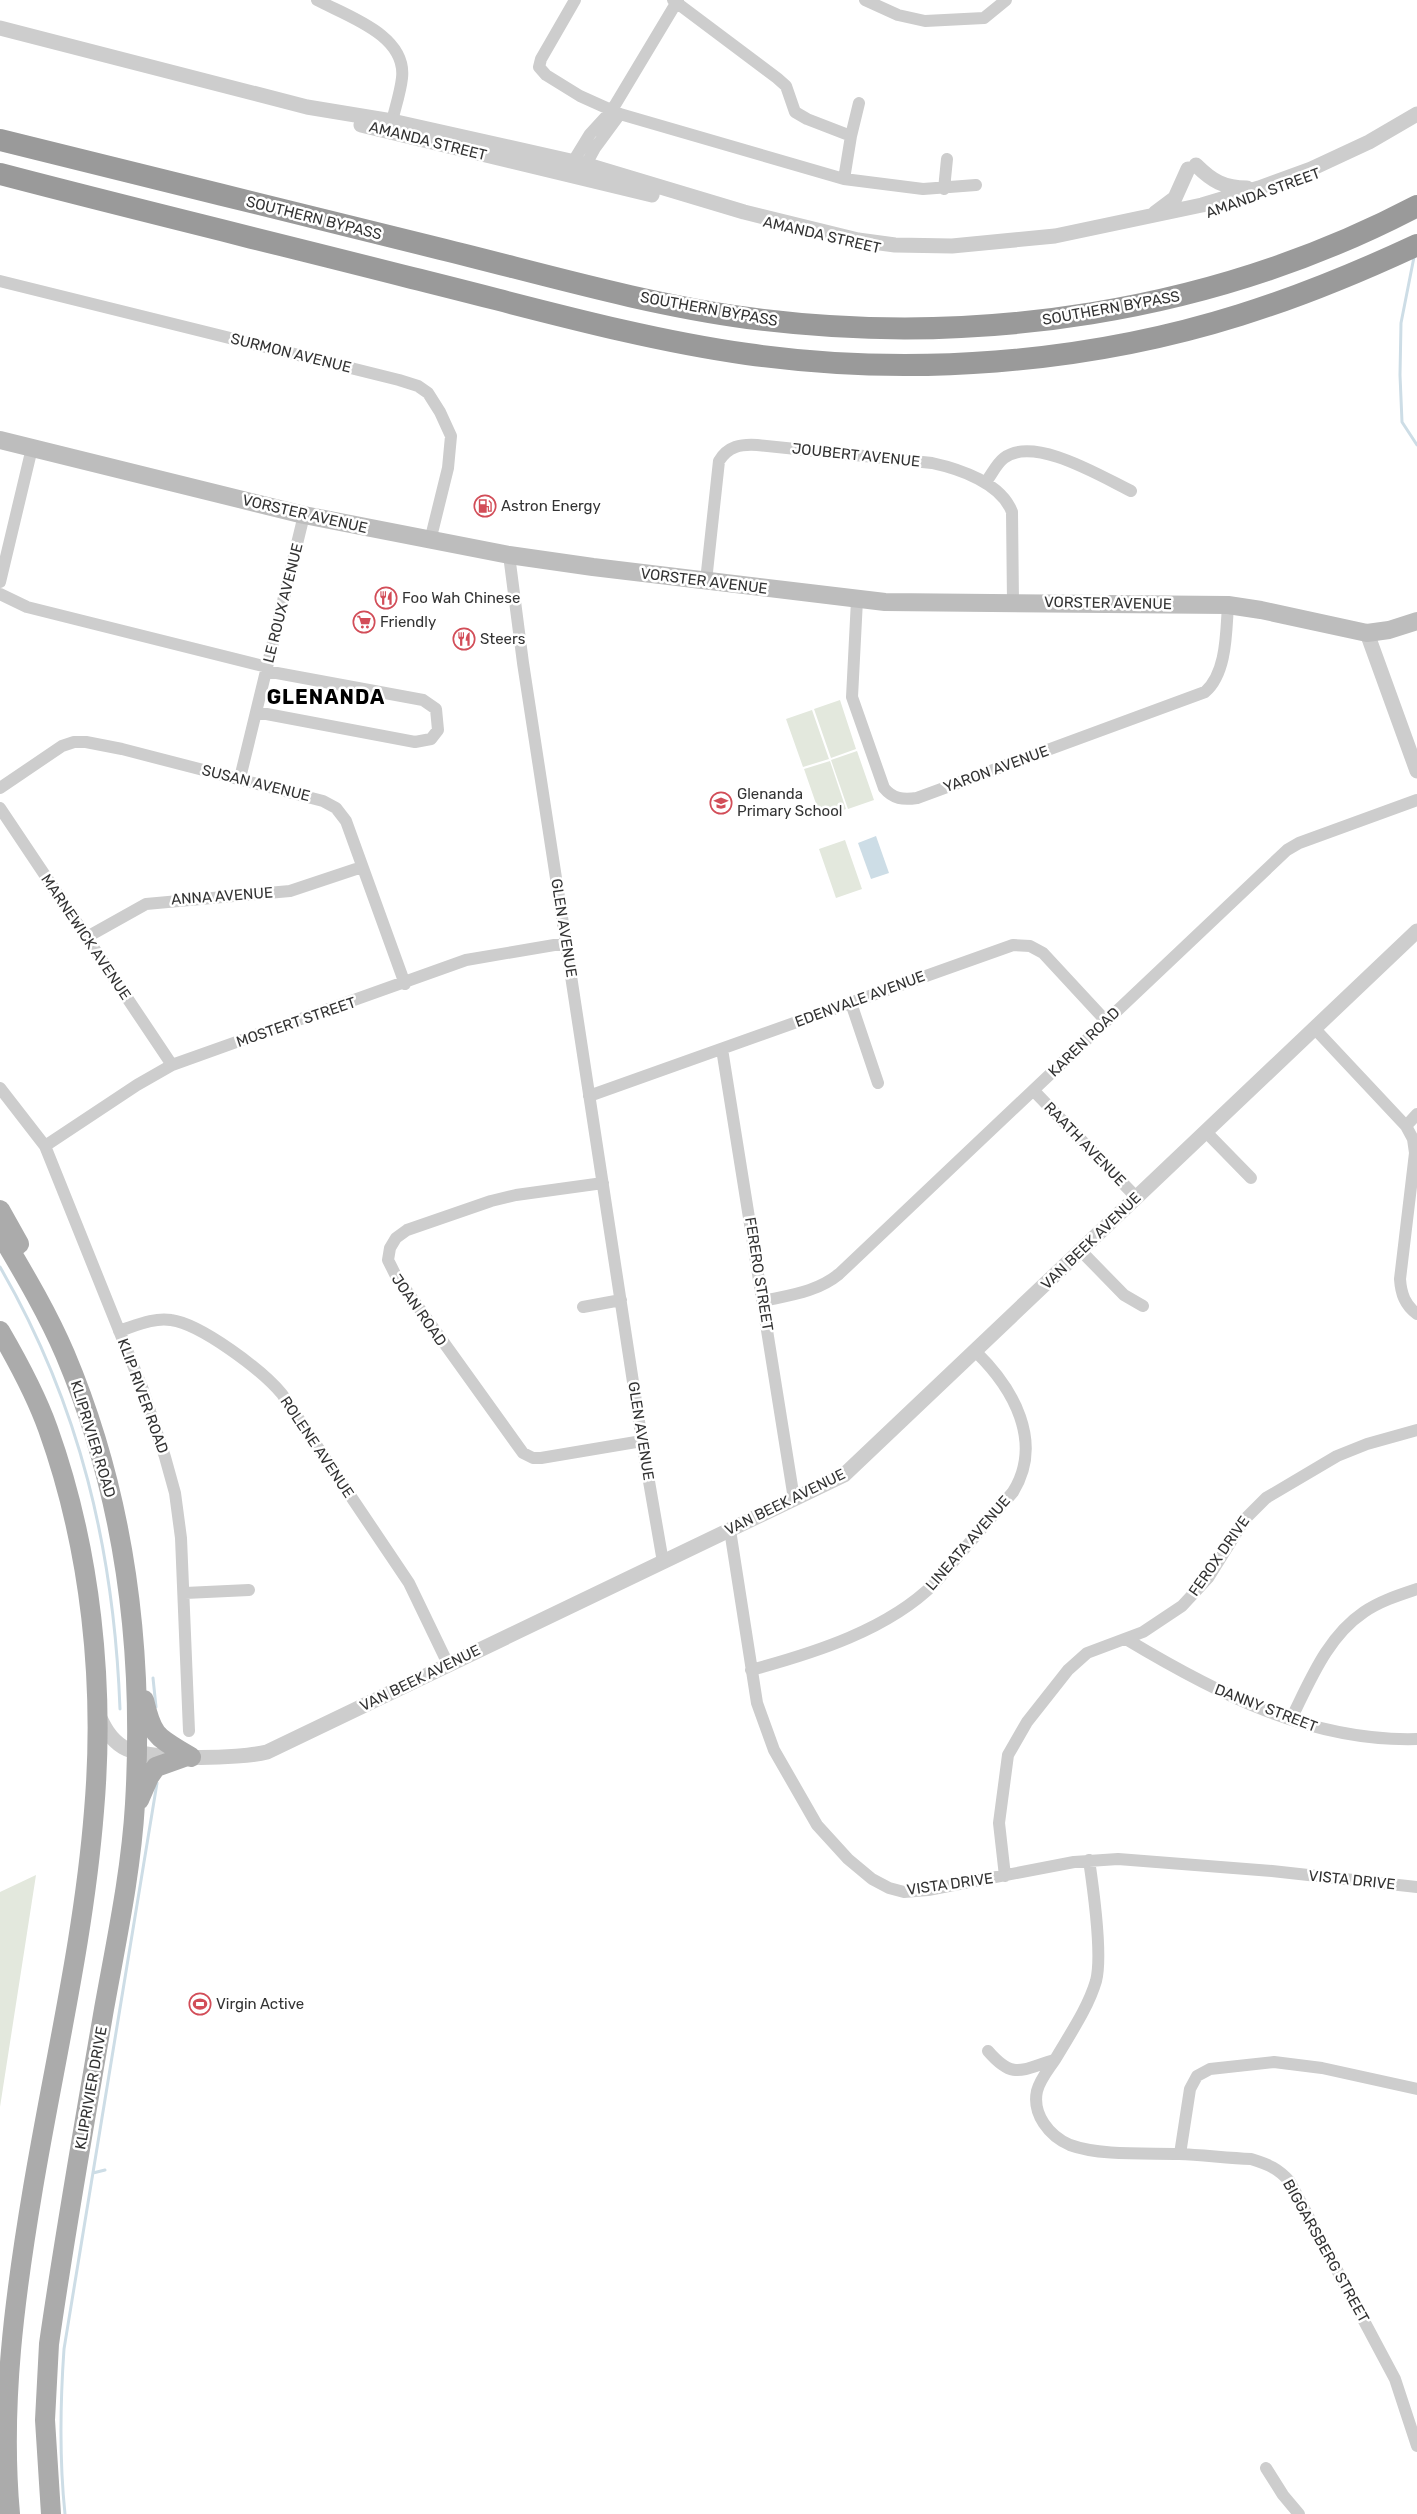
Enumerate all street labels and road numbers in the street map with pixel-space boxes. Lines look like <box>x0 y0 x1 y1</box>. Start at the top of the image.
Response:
street label: AMANDA STREET <box>367 118 489 164</box>
street label: AMANDA STREET <box>1203 164 1323 222</box>
street label: SOUTHERN BYPASS <box>244 192 384 244</box>
street label: AMANDA STREET <box>761 213 883 257</box>
street label: SOUTHERN BYPASS <box>1041 287 1181 329</box>
street label: SOUTHERN BYPASS <box>639 288 779 330</box>
street label: SURMON AVENUE <box>229 329 353 377</box>
street label: JOUBERT AVENUE <box>791 439 921 471</box>
street label: VORSTER AVENUE <box>241 491 369 537</box>
street label: LE ROUX AVENUE <box>259 541 307 665</box>
street label: VORSTER AVENUE <box>639 564 769 598</box>
street label: VORSTER AVENUE <box>1044 593 1172 613</box>
street label: YARON AVENUE <box>941 742 1051 796</box>
street label: SUSAN AVENUE <box>200 761 312 805</box>
street label: MARNEWICK AVENUE <box>37 871 135 1003</box>
street label: GLEN AVENUE <box>547 877 581 979</box>
street label: ANNA AVENUE <box>170 883 274 909</box>
street label: EDENVALE AVENUE <box>792 967 928 1031</box>
street label: MOSTERT STREET <box>234 993 358 1051</box>
street label: KAREN ROAD <box>1045 1003 1123 1081</box>
street label: RAATH AVENUE <box>1040 1098 1130 1190</box>
street label: VAN BEEK AVENUE <box>1037 1189 1145 1293</box>
street label: FERERO STREET <box>741 1216 777 1333</box>
street label: JOAN ROAD <box>388 1271 450 1349</box>
street label: KLIP RIVER ROAD <box>114 1336 172 1456</box>
street label: KLIPRIVIER ROAD <box>67 1378 119 1500</box>
street label: GLEN AVENUE <box>624 1380 658 1482</box>
street label: ROLENE AVENUE <box>276 1393 358 1501</box>
street label: VAN BEEK AVENUE <box>722 1465 848 1539</box>
street label: LINEATA AVENUE <box>922 1492 1014 1594</box>
street label: FEROX DRIVE <box>1185 1512 1253 1600</box>
street label: VAN BEEK AVENUE <box>357 1641 483 1715</box>
street label: DANNY STREET <box>1212 1680 1320 1736</box>
street label: VISTA DRIVE <box>1308 1866 1396 1894</box>
street label: VISTA DRIVE <box>906 1869 994 1899</box>
street label: KLIPRIVIER DRIVE <box>71 2025 111 2151</box>
street label: BIGGARSBERG STREET <box>1279 2176 1373 2326</box>

